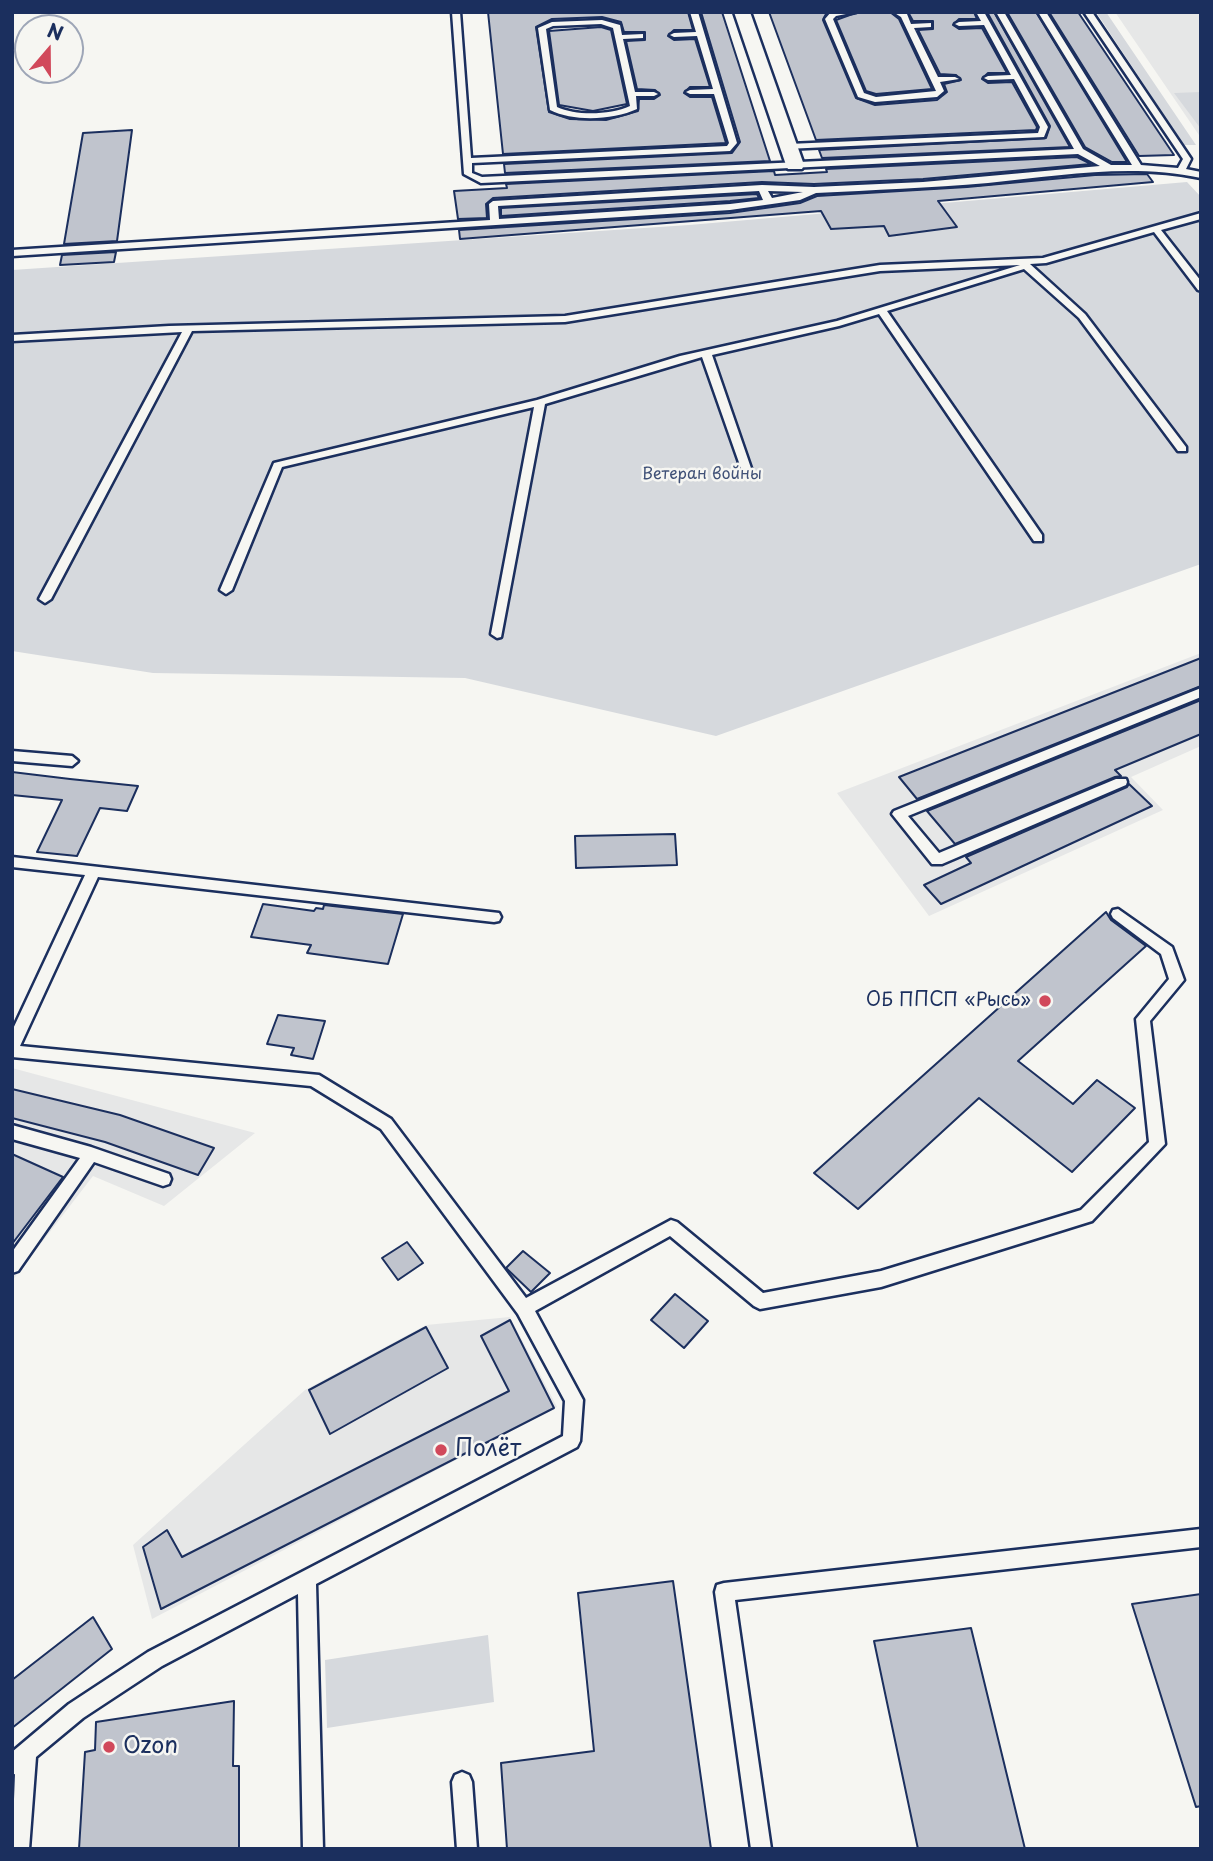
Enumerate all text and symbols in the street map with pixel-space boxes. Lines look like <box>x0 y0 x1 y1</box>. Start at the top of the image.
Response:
north arrow <box>14 14 84 84</box>
text: N <box>44 15 67 47</box>
park label: Ветеран войны <box>642 465 762 485</box>
place label: ОБ ППСП «Рысь» <box>866 990 1031 1012</box>
marker: ОБ ППСП «Рысь» <box>1037 993 1053 1009</box>
place label: Полёт <box>455 1436 521 1464</box>
marker: Полёт <box>433 1442 449 1458</box>
place label: Ozon <box>123 1733 178 1761</box>
marker: Ozon <box>101 1739 117 1755</box>

